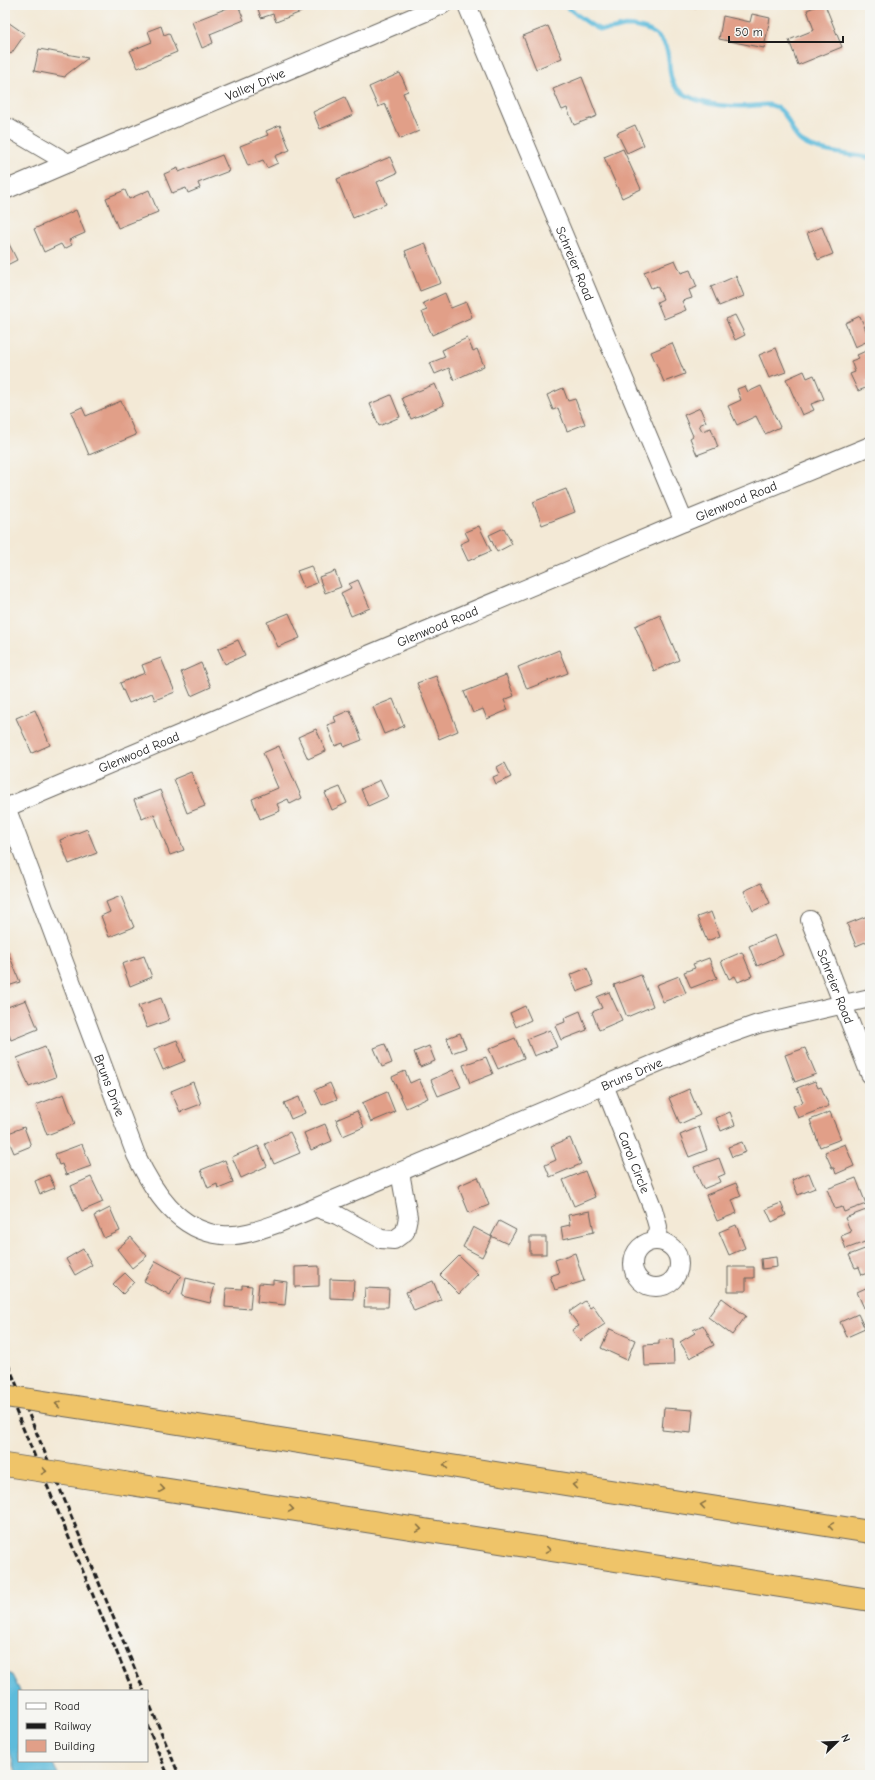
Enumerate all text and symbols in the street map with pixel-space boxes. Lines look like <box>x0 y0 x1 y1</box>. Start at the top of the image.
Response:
scale bar <box>729 18 843 44</box>
text: 50 m <box>735 25 763 39</box>
street label: Valley Drive <box>223 65 288 103</box>
street label: Schreier Road <box>553 224 598 302</box>
street label: Glenwood Road <box>693 477 779 524</box>
street label: Glenwood Road <box>394 602 480 650</box>
street label: Glenwood Road <box>96 728 181 775</box>
street label: Schreier Road <box>814 947 857 1026</box>
street label: Bruns Drive <box>92 1052 128 1119</box>
street label: Bruns Drive <box>599 1054 665 1093</box>
street label: Carol Circle <box>616 1129 654 1196</box>
one-way arrow <box>55 1401 61 1409</box>
one-way arrow <box>443 1461 449 1470</box>
one-way arrow <box>40 1466 47 1475</box>
one-way arrow <box>572 1481 578 1490</box>
one-way arrow <box>159 1484 165 1493</box>
one-way arrow <box>700 1502 706 1510</box>
one-way arrow <box>288 1504 294 1513</box>
one-way arrow <box>828 1522 835 1531</box>
one-way arrow <box>416 1525 422 1533</box>
one-way arrow <box>545 1545 551 1553</box>
legend <box>18 1690 148 1762</box>
text: Road <box>54 1699 80 1713</box>
text: Railway <box>54 1719 92 1733</box>
north arrow <box>817 1722 857 1762</box>
text: N <box>838 1732 853 1744</box>
text: Building <box>54 1739 95 1753</box>

